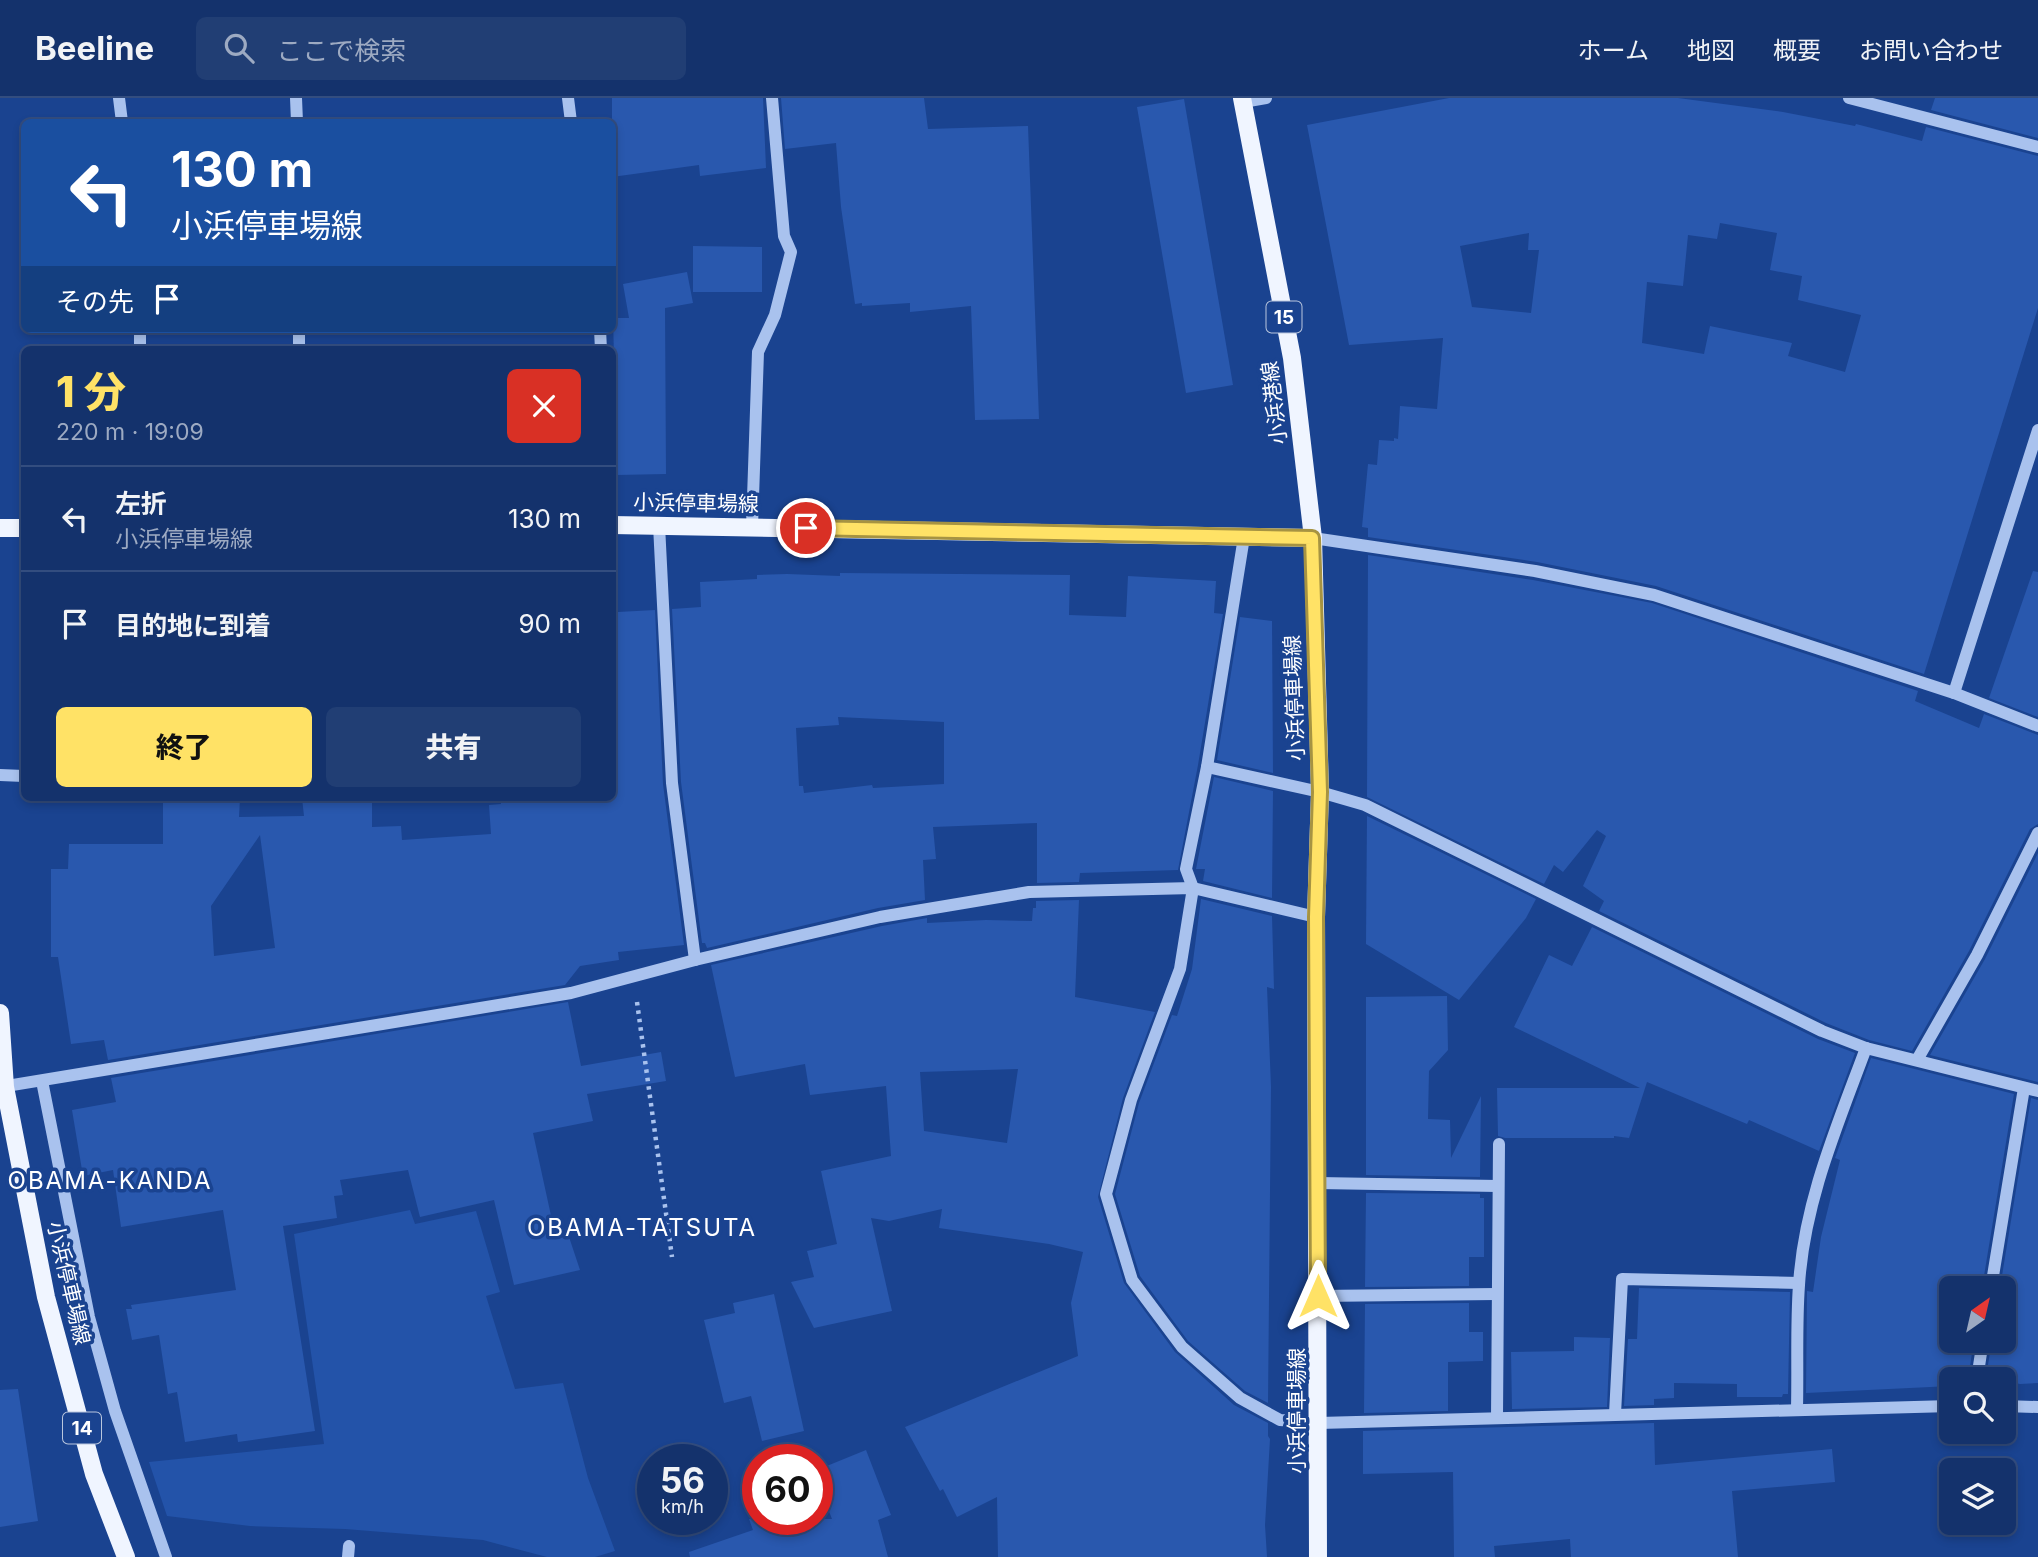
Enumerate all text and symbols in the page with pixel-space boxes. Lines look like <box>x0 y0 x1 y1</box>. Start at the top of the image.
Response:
search box <box>196 17 686 80</box>
text: Beeline <box>35 28 154 68</box>
icon: search <box>220 29 258 67</box>
text: ここで検索 <box>276 35 406 66</box>
text: ホーム <box>1578 36 1649 65</box>
text: 地図 <box>1687 36 1735 65</box>
text: 概要 <box>1773 36 1821 65</box>
text: お問い合わせ <box>1859 36 2003 65</box>
text: 130 m <box>171 140 313 199</box>
icon: left <box>56 147 147 238</box>
text: 小浜停車場線 <box>171 206 363 245</box>
icon: arrive <box>148 280 186 318</box>
text: その先 <box>56 286 134 317</box>
road number: 15 <box>1266 302 1302 332</box>
street label: 小浜港線 <box>1256 360 1292 446</box>
text: 1 分 <box>56 366 126 417</box>
button: close <box>507 369 581 443</box>
text: 220 m · 19:09 <box>56 418 204 446</box>
text: 左折 <box>115 488 167 519</box>
street label: 小浜停車場線 <box>633 489 759 517</box>
pin <box>776 498 836 558</box>
icon: left <box>56 500 94 538</box>
text: 130 m <box>508 503 581 534</box>
icon: arrive <box>787 509 825 547</box>
text: 小浜停車場線 <box>115 525 253 553</box>
icon: arrive <box>56 605 94 643</box>
text: 90 m <box>518 608 581 639</box>
text: 目的地に到着 <box>115 610 271 641</box>
street label: 小浜停車場線 <box>1279 635 1309 761</box>
button: 終了 <box>56 707 312 787</box>
button: 共有 <box>326 707 581 787</box>
district label: OBAMA-KANDA <box>8 1166 212 1195</box>
district label: OBAMA-TATSUTA <box>527 1213 757 1242</box>
street label: 小浜停車場線 <box>43 1219 95 1347</box>
position arrow <box>1281 1259 1355 1333</box>
north arrow <box>1939 1276 2016 1353</box>
map controls <box>1939 1276 2016 1535</box>
street label: 小浜停車場線 <box>1284 1348 1309 1474</box>
button: search <box>1939 1367 2016 1444</box>
road number: 14 <box>63 1412 101 1444</box>
speed limit sign: 60 <box>742 1444 833 1535</box>
button: layers <box>1939 1458 2016 1535</box>
text: 56 <box>660 1459 705 1501</box>
text: km/h <box>661 1496 704 1517</box>

